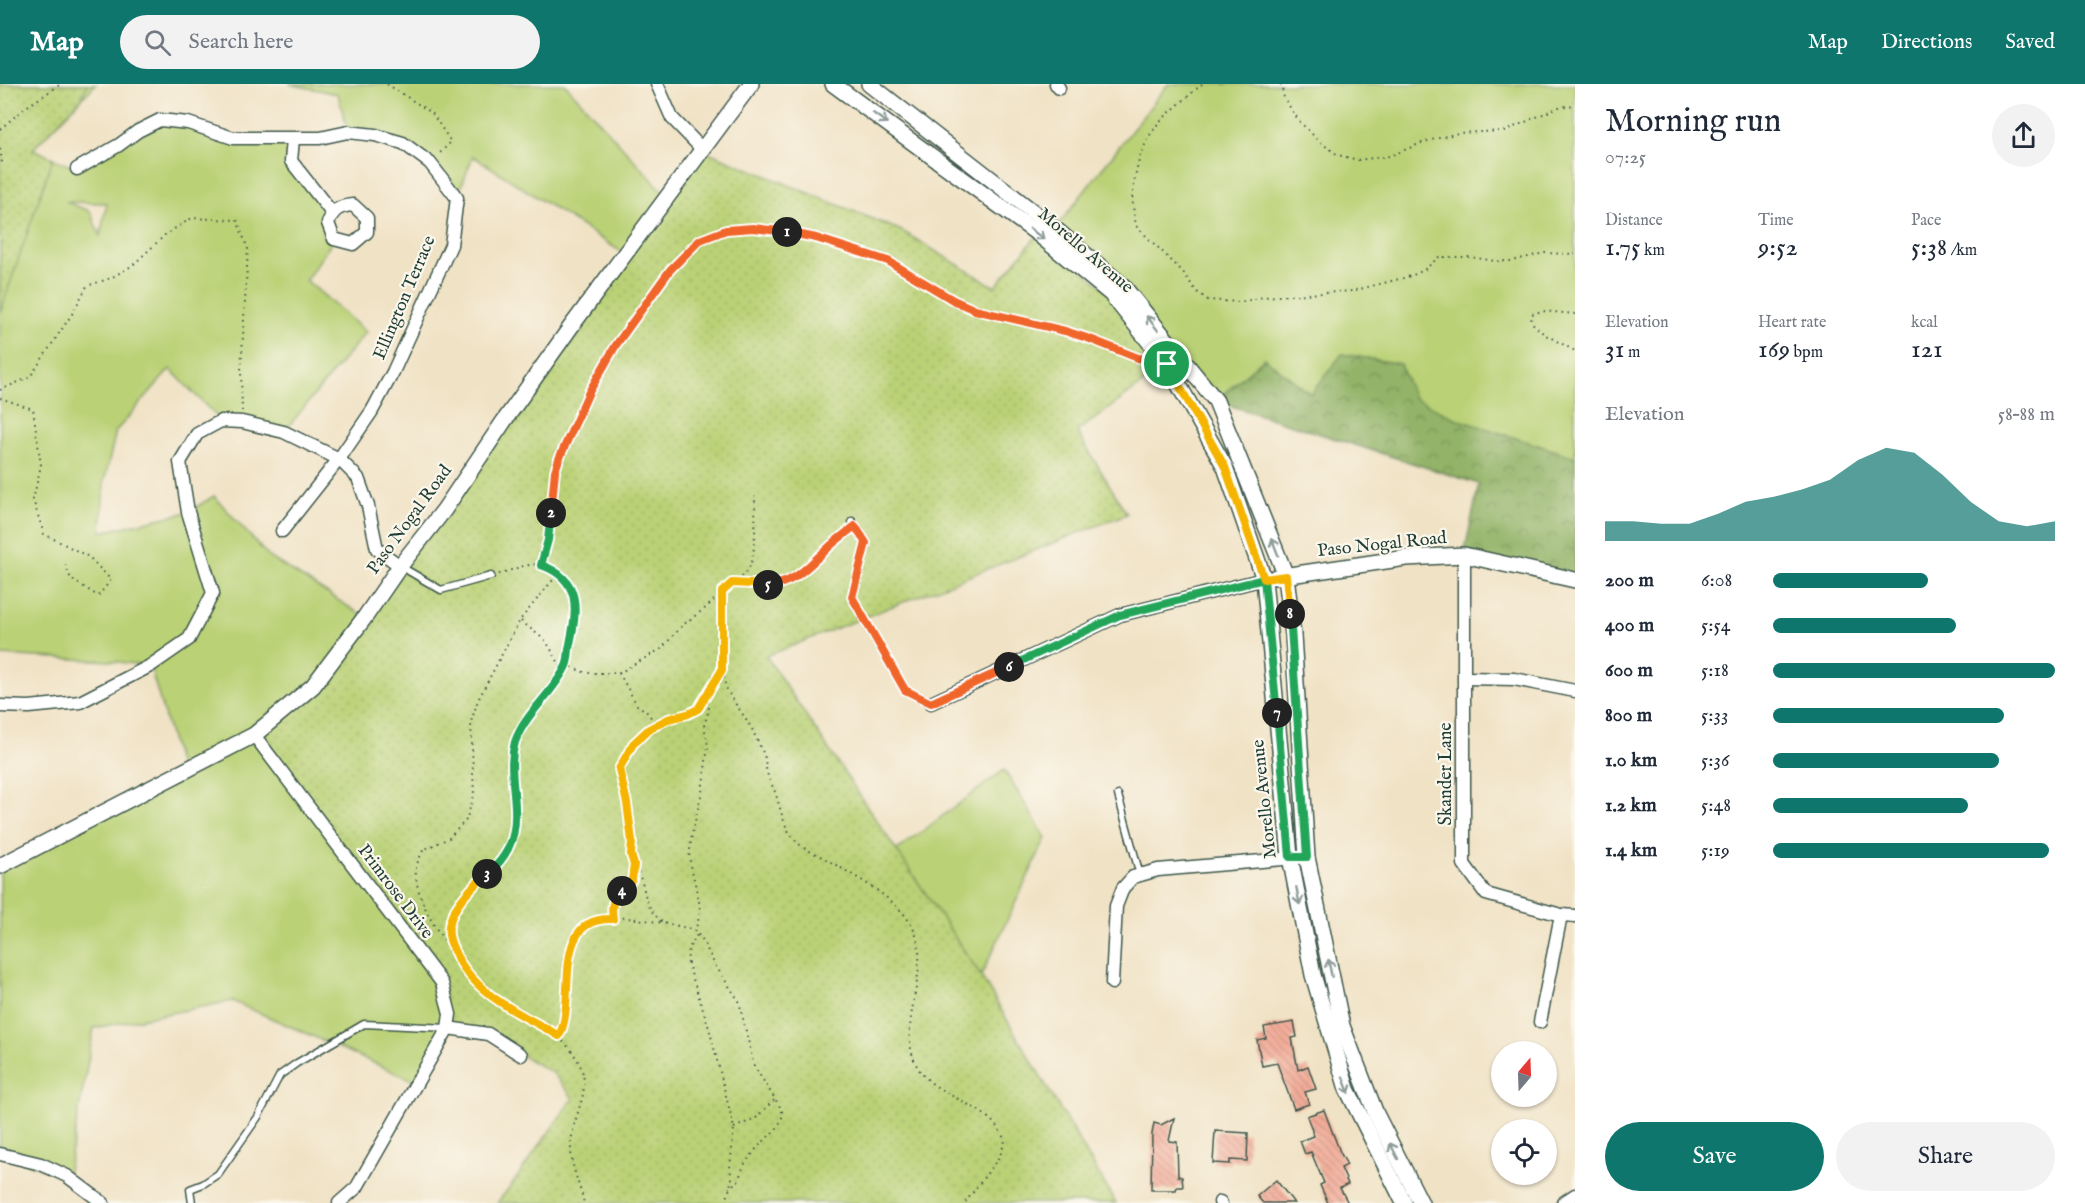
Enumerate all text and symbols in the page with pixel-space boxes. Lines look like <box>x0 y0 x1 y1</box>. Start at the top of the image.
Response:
search box <box>120 15 540 69</box>
text: Map <box>30 25 84 60</box>
icon: search <box>141 26 174 59</box>
text: Search here <box>189 28 293 56</box>
text: Map <box>1808 29 1848 56</box>
text: Directions <box>1881 29 1972 56</box>
text: Saved <box>2005 29 2055 56</box>
text: Morning run <box>1605 101 1781 143</box>
button: share <box>1992 104 2055 167</box>
one-way arrow <box>872 112 888 125</box>
text: 07:25 <box>1605 145 1646 170</box>
street label: Morello Avenue <box>1032 203 1138 299</box>
text: Distance <box>1605 211 1663 231</box>
text: Time <box>1758 211 1794 231</box>
text: Pace <box>1911 211 1941 231</box>
pin: 1 <box>772 217 802 247</box>
text: 1 <box>784 222 790 242</box>
one-way arrow <box>1029 227 1045 240</box>
text: 1.75 <box>1605 231 1640 264</box>
text: 9:52 <box>1758 231 1798 264</box>
text: 5:38 <box>1911 231 1947 264</box>
street label: Ellington Terrace <box>369 232 441 364</box>
text: km <box>1640 241 1665 261</box>
text: /km <box>1947 241 1977 261</box>
text: Elevation <box>1605 313 1668 333</box>
text: Heart rate <box>1758 313 1826 333</box>
text: kcal <box>1911 313 1938 333</box>
one-way arrow <box>1146 316 1158 332</box>
text: 31 <box>1605 333 1624 366</box>
text: 169 <box>1758 333 1790 366</box>
text: 121 <box>1911 333 1943 366</box>
pin <box>1141 338 1192 389</box>
text: m <box>1624 343 1640 363</box>
text: bpm <box>1790 343 1823 363</box>
icon: arrive <box>1150 347 1183 380</box>
text: Elevation <box>1605 402 1684 427</box>
text: 58–88 m <box>1998 402 2055 427</box>
street label: Paso Nogal Road <box>363 460 458 579</box>
pin: 2 <box>536 498 566 528</box>
text: 2 <box>547 503 555 523</box>
street label: Paso Nogal Road <box>1316 527 1448 563</box>
one-way arrow <box>1269 538 1280 557</box>
text: 200 m <box>1605 568 1654 593</box>
text: 6:08 <box>1701 568 1732 593</box>
pin: 5 <box>753 570 783 600</box>
text: 5 <box>765 575 771 595</box>
pin: 8 <box>1275 599 1305 629</box>
text: 8 <box>1287 604 1293 624</box>
text: 400 m <box>1605 613 1654 638</box>
text: 5:54 <box>1701 613 1730 638</box>
pin: 6 <box>994 652 1024 682</box>
text: 6 <box>1006 657 1012 677</box>
text: 600 m <box>1605 658 1653 683</box>
text: 5:18 <box>1701 658 1729 683</box>
pin: 7 <box>1262 698 1292 728</box>
text: 7 <box>1273 703 1281 723</box>
text: 800 m <box>1605 703 1652 728</box>
text: 5:33 <box>1701 703 1728 728</box>
street label: Skander Lane <box>1435 722 1458 826</box>
street label: Morello Avenue <box>1247 738 1283 860</box>
text: 1.0 km <box>1605 748 1657 773</box>
text: 5:36 <box>1701 748 1729 773</box>
text: 1.2 km <box>1605 793 1657 818</box>
text: 5:48 <box>1701 793 1731 818</box>
text: 1.4 km <box>1605 838 1657 863</box>
text: 5:19 <box>1701 838 1730 863</box>
street label: Primrose Drive <box>352 840 438 944</box>
pin: 3 <box>472 859 502 889</box>
text: 3 <box>484 864 490 884</box>
pin: 4 <box>607 876 637 906</box>
text: 4 <box>618 881 626 901</box>
one-way arrow <box>1293 886 1304 906</box>
one-way arrow <box>1324 959 1335 978</box>
north arrow <box>1491 1041 1557 1107</box>
map controls <box>1491 1041 1557 1185</box>
one-way arrow <box>1341 1075 1352 1094</box>
button: locate <box>1491 1119 1557 1185</box>
button: Save <box>1605 1122 1824 1191</box>
button: Share <box>1836 1122 2055 1191</box>
one-way arrow <box>1388 1143 1400 1160</box>

